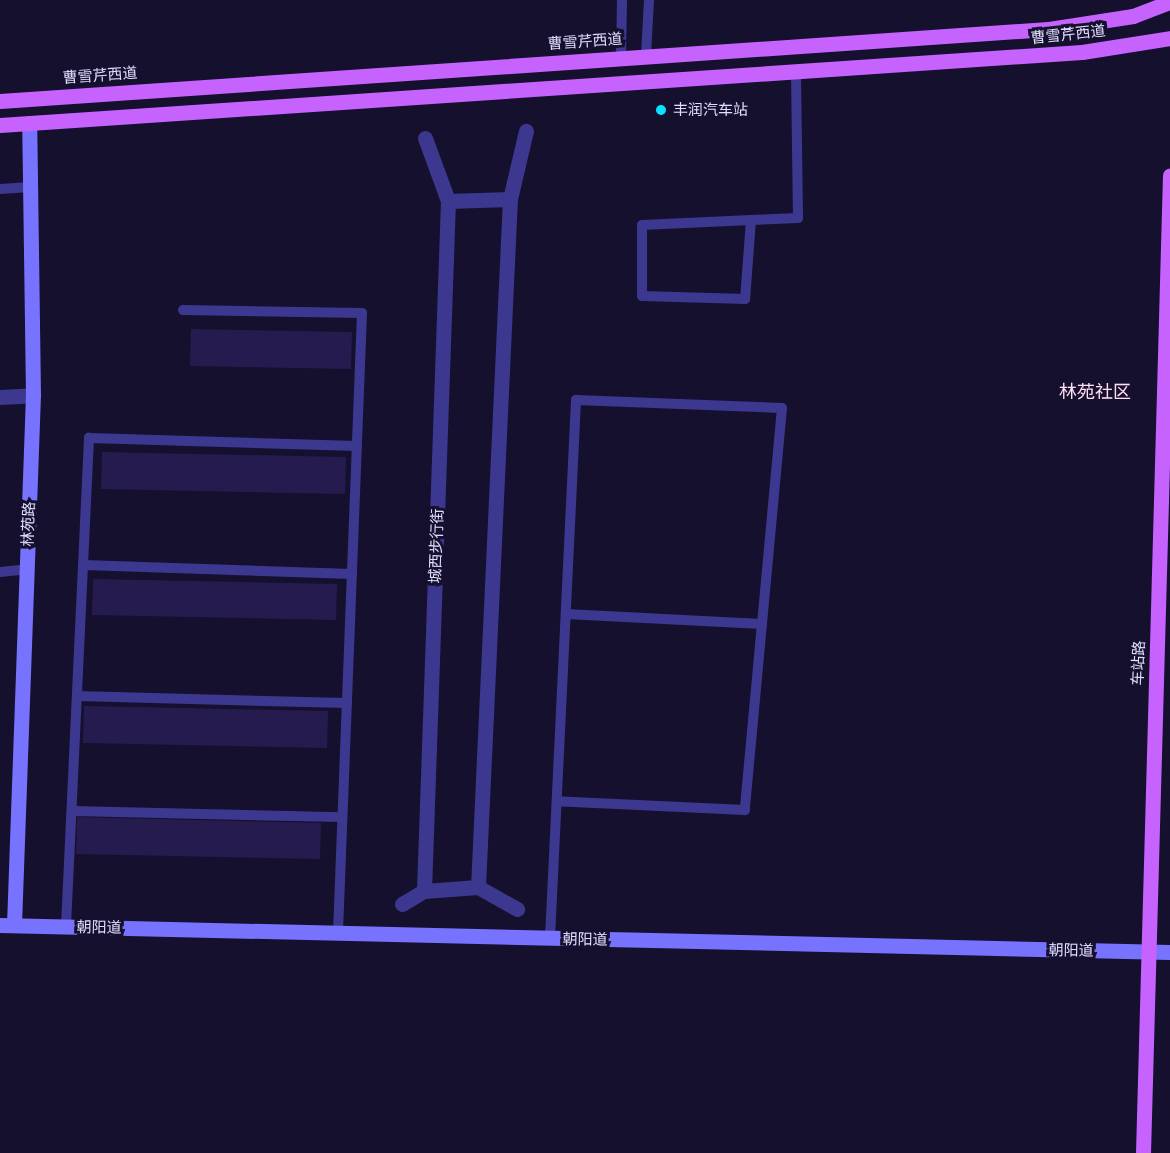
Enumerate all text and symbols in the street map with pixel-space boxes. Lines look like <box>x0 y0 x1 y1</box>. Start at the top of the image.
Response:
street label: 曹雪芹西道 <box>1030 21 1106 47</box>
street label: 曹雪芹西道 <box>547 29 623 53</box>
street label: 曹雪芹西道 <box>62 63 138 87</box>
place label: 丰润汽车站 <box>673 101 748 119</box>
marker: 丰润汽车站 <box>654 103 668 117</box>
district label: 林苑社区 <box>1059 381 1131 403</box>
street label: 林苑路 <box>18 501 38 547</box>
street label: 城西步行街 <box>426 508 446 584</box>
street label: 车站路 <box>1128 640 1148 686</box>
street label: 朝阳道 <box>76 918 122 936</box>
street label: 朝阳道 <box>562 930 608 948</box>
street label: 朝阳道 <box>1048 941 1094 959</box>

